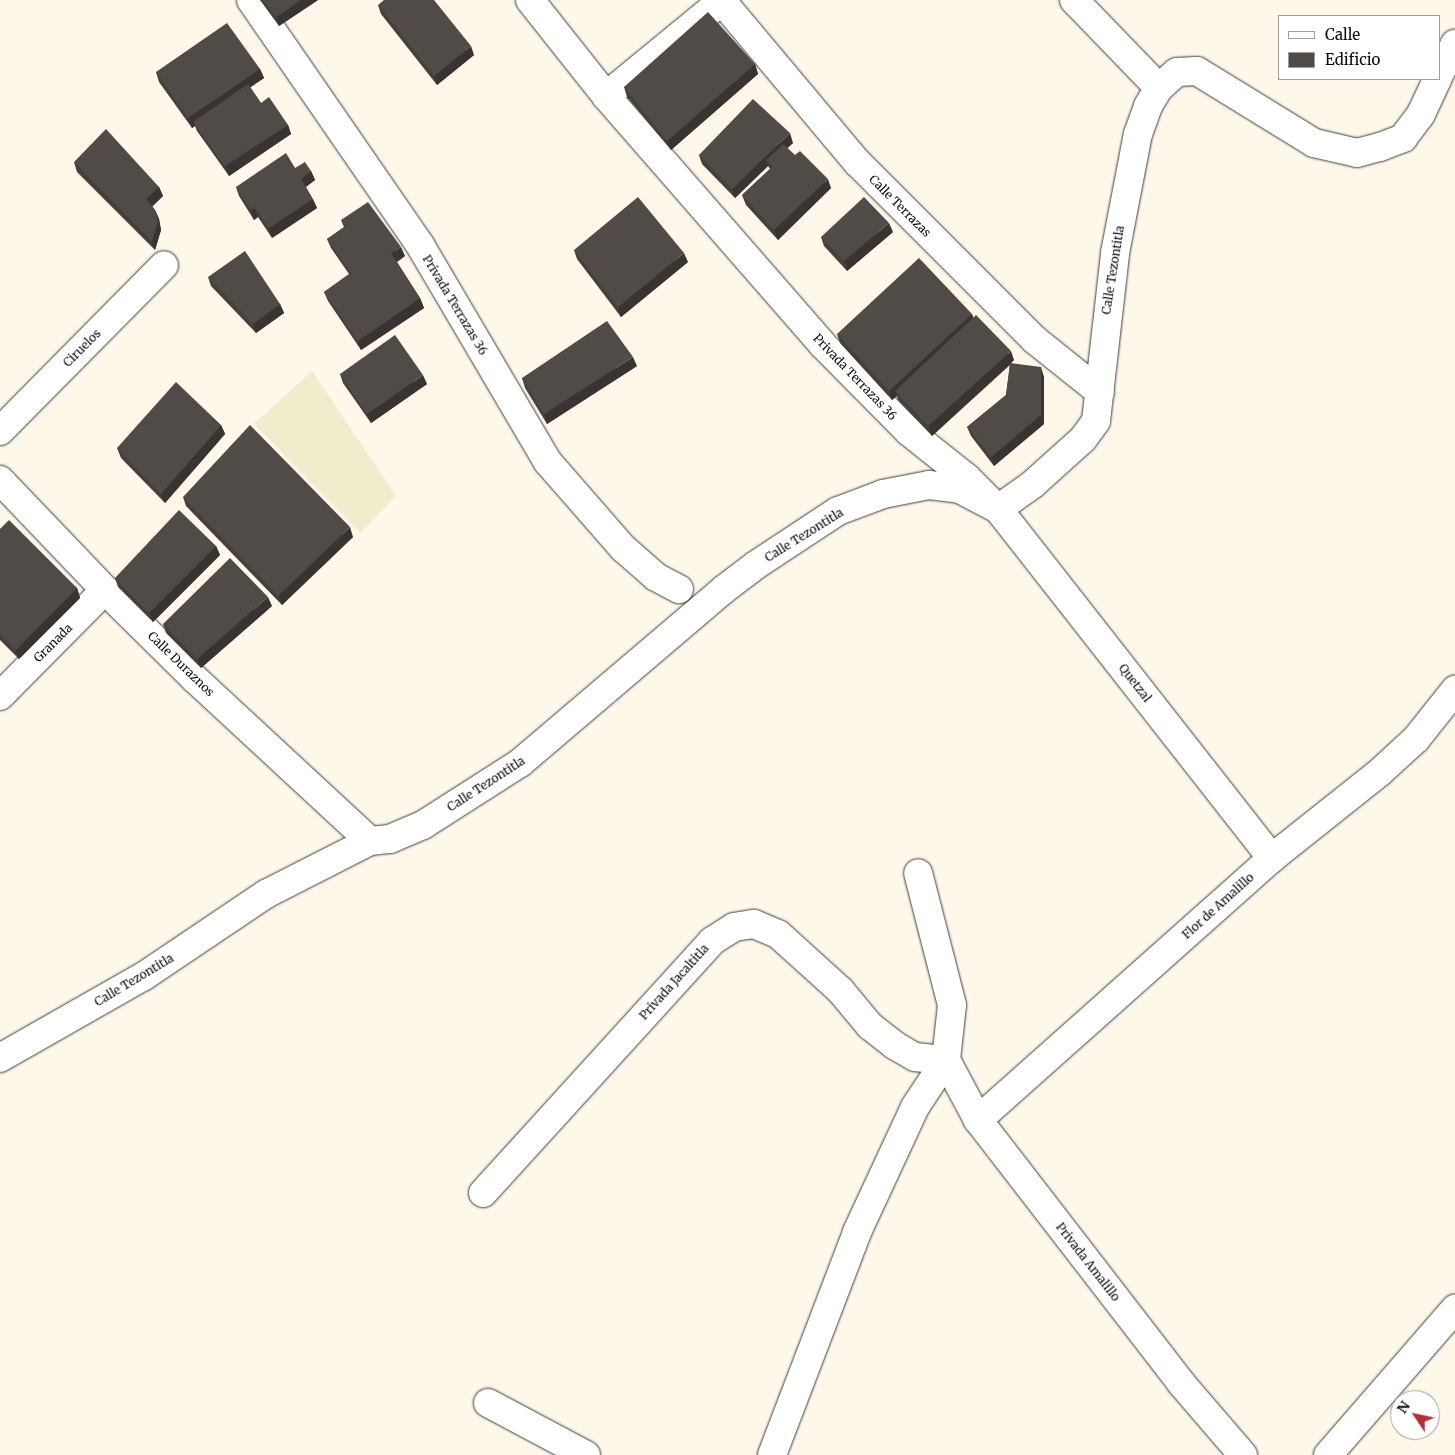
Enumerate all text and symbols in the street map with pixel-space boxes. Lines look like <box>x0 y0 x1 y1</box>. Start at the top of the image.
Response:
legend <box>1278 15 1440 80</box>
text: Calle <box>1325 25 1360 44</box>
text: Edificio <box>1325 50 1380 69</box>
street label: Calle Terrazas <box>866 172 934 240</box>
street label: Calle Tezontitla <box>1099 225 1127 315</box>
street label: Privada Terrazas 36 <box>419 252 491 358</box>
street label: Ciruelos <box>60 326 104 370</box>
street label: Privada Terrazas 36 <box>810 331 900 423</box>
street label: Calle Tezontitla <box>762 505 846 565</box>
street label: Granada <box>31 621 75 665</box>
street label: Calle Duraznos <box>145 629 217 699</box>
street label: Quetzal <box>1116 661 1154 705</box>
street label: Calle Tezontitla <box>444 754 528 814</box>
street label: Flor de Amalillo <box>1179 870 1257 942</box>
street label: Privada Jacaltitla <box>636 941 712 1023</box>
street label: Calle Tezontitla <box>92 951 176 1009</box>
street label: Privada Amalillo <box>1053 1220 1123 1304</box>
north arrow <box>1390 1390 1440 1440</box>
text: N <box>1393 1398 1414 1417</box>

